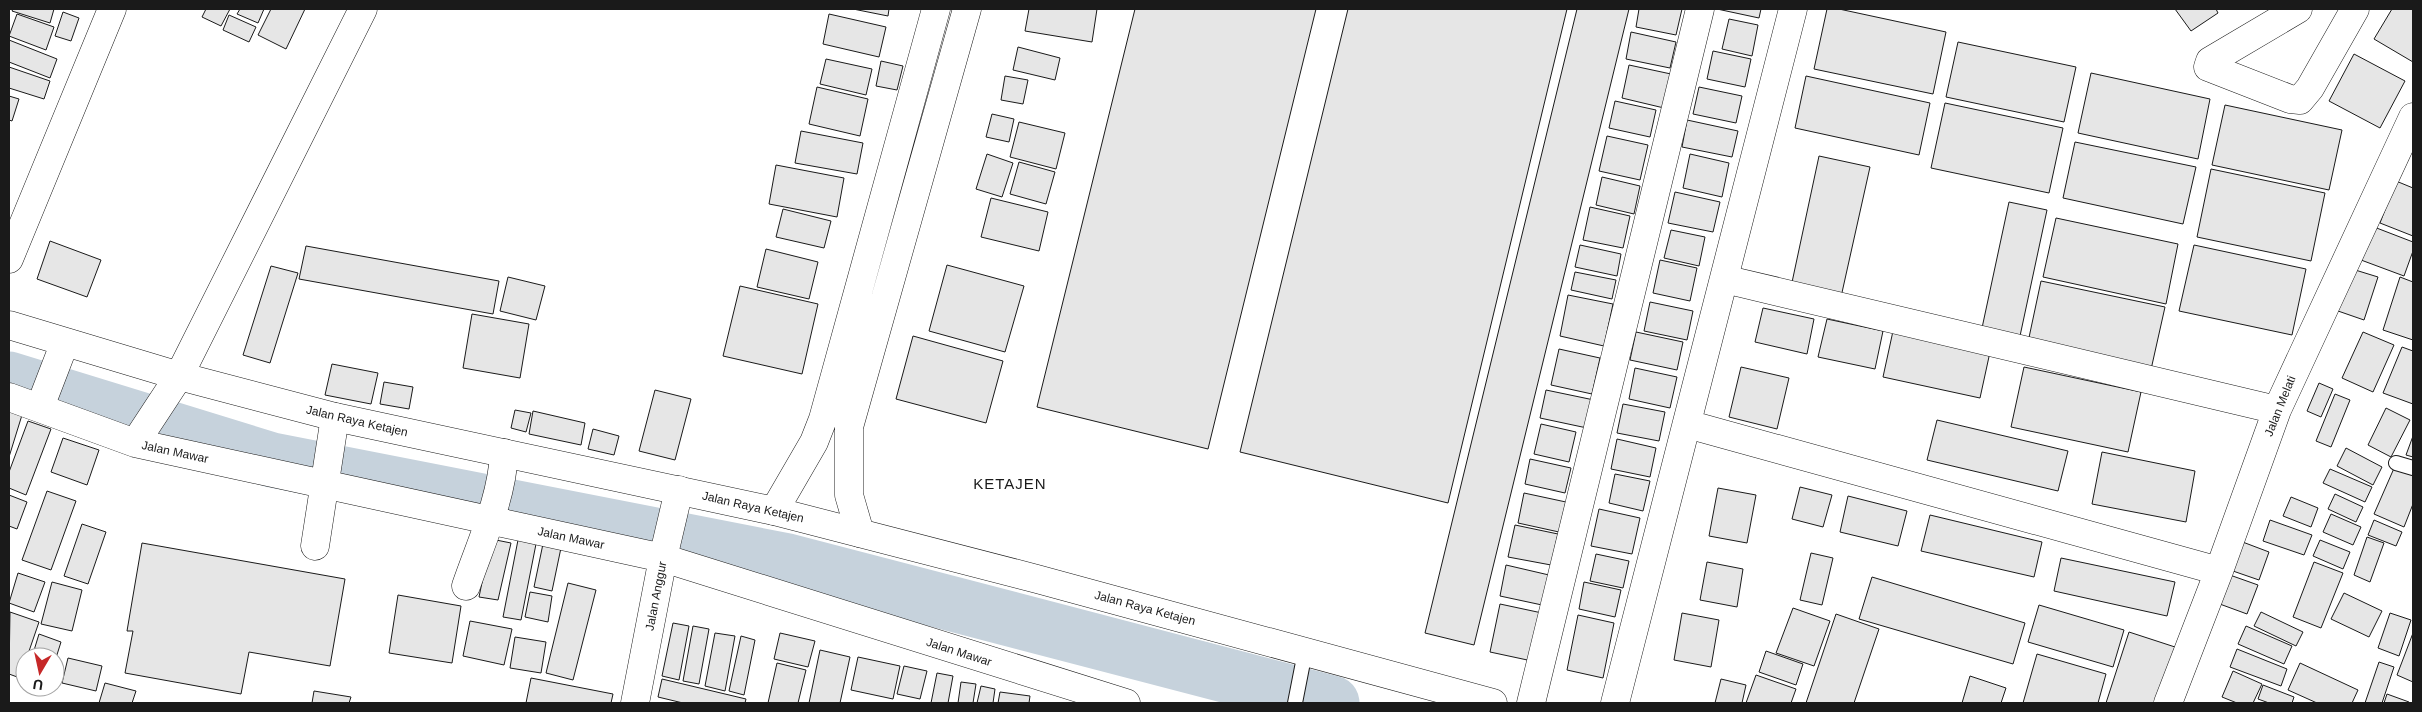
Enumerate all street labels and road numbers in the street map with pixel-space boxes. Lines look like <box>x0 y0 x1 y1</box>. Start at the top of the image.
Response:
street label: Jalan Melati <box>2262 374 2298 438</box>
street label: Jalan Raya Ketajen <box>305 402 409 440</box>
street label: Jalan Mawar <box>140 438 210 466</box>
street label: Jalan Raya Ketajen <box>701 488 805 526</box>
street label: Jalan Mawar <box>536 524 606 552</box>
street label: Jalan Anggur <box>642 560 670 632</box>
street label: Jalan Raya Ketajen <box>1093 588 1197 628</box>
street label: Jalan Mawar <box>924 635 994 669</box>

